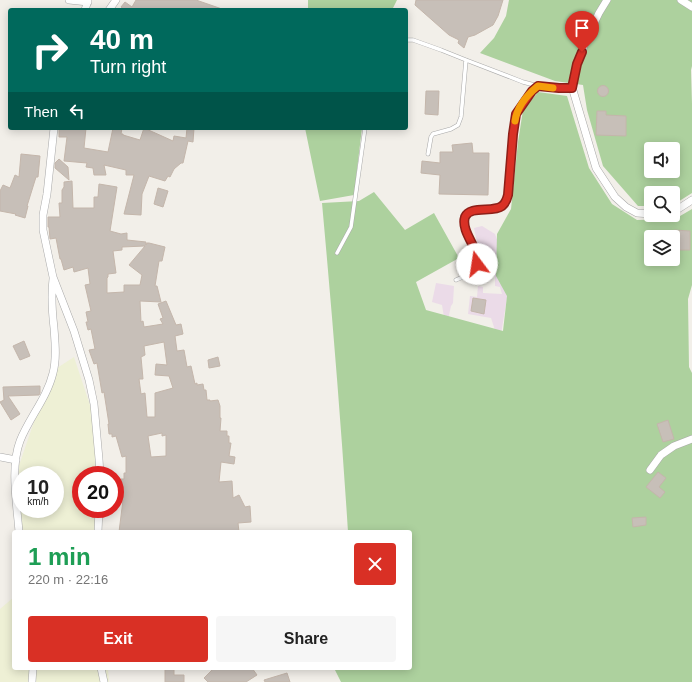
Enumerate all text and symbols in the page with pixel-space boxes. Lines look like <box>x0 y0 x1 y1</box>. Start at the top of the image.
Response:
pin <box>565 11 599 52</box>
icon: arrive <box>571 17 593 39</box>
icon: right <box>24 24 76 76</box>
text: 40 m <box>90 24 154 55</box>
text: Turn right <box>90 57 166 77</box>
icon: left <box>66 100 88 122</box>
text: Then <box>24 103 58 120</box>
map controls <box>644 142 680 266</box>
button: sound <box>644 142 680 178</box>
button: search <box>644 186 680 222</box>
button: layers <box>644 230 680 266</box>
position arrow <box>456 243 498 285</box>
speed limit sign: 20 <box>72 466 124 518</box>
text: 10 <box>27 476 49 498</box>
text: km/h <box>27 496 49 507</box>
text: 1 min <box>28 543 91 570</box>
button: close <box>354 543 396 585</box>
text: 220 m · 22:16 <box>28 572 108 587</box>
button: Exit <box>28 616 208 662</box>
button: Share <box>216 616 396 662</box>

